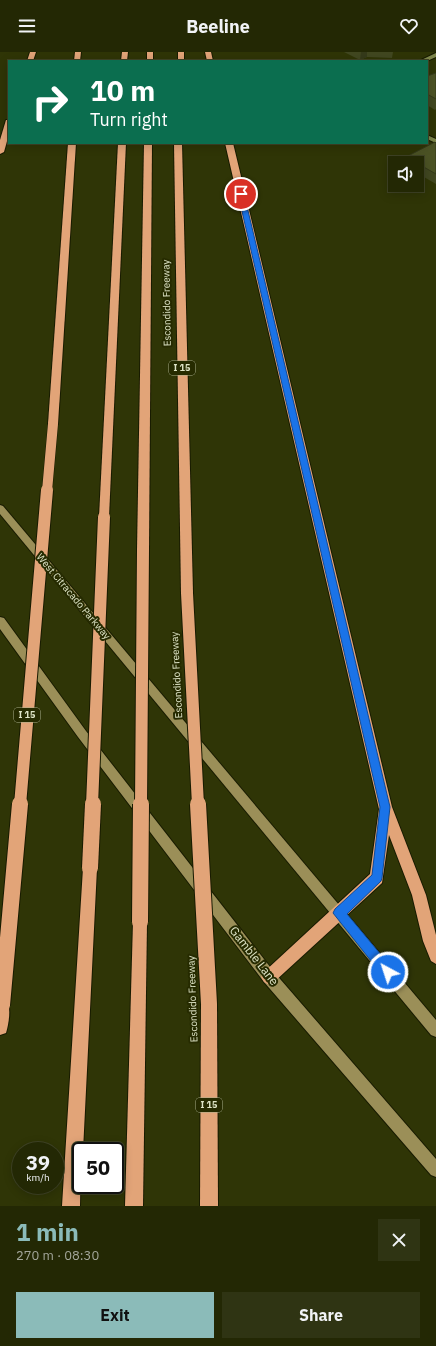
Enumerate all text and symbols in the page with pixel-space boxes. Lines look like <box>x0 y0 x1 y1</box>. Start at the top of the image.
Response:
icon: menu <box>16 15 38 37</box>
text: Beeline <box>186 15 250 38</box>
icon: heart <box>398 15 420 37</box>
text: 10 m <box>90 72 155 109</box>
icon: right <box>24 76 76 128</box>
text: Turn right <box>90 108 168 131</box>
map controls <box>388 156 424 192</box>
button: sound <box>388 156 424 192</box>
pin <box>224 177 258 211</box>
icon: arrive <box>230 183 252 205</box>
street label: Escondido Freeway <box>159 259 174 347</box>
road number: I 15 <box>169 361 195 375</box>
street label: West Citracado Parkway <box>34 551 113 642</box>
street label: Escondido Freeway <box>168 631 185 719</box>
road number: I 15 <box>14 708 40 722</box>
street label: Gamble Lane <box>227 923 282 988</box>
position arrow <box>367 951 409 993</box>
street label: Escondido Freeway <box>184 955 201 1043</box>
road number: I 15 <box>196 1098 222 1112</box>
speed limit sign: 50 <box>72 1142 124 1194</box>
text: 39 <box>26 1149 50 1176</box>
text: km/h <box>26 1171 50 1184</box>
text: 1 min <box>16 1216 79 1248</box>
button: close <box>378 1219 420 1261</box>
text: 270 m · 08:30 <box>16 1247 99 1264</box>
button: Exit <box>16 1292 214 1338</box>
button: Share <box>222 1292 420 1338</box>

